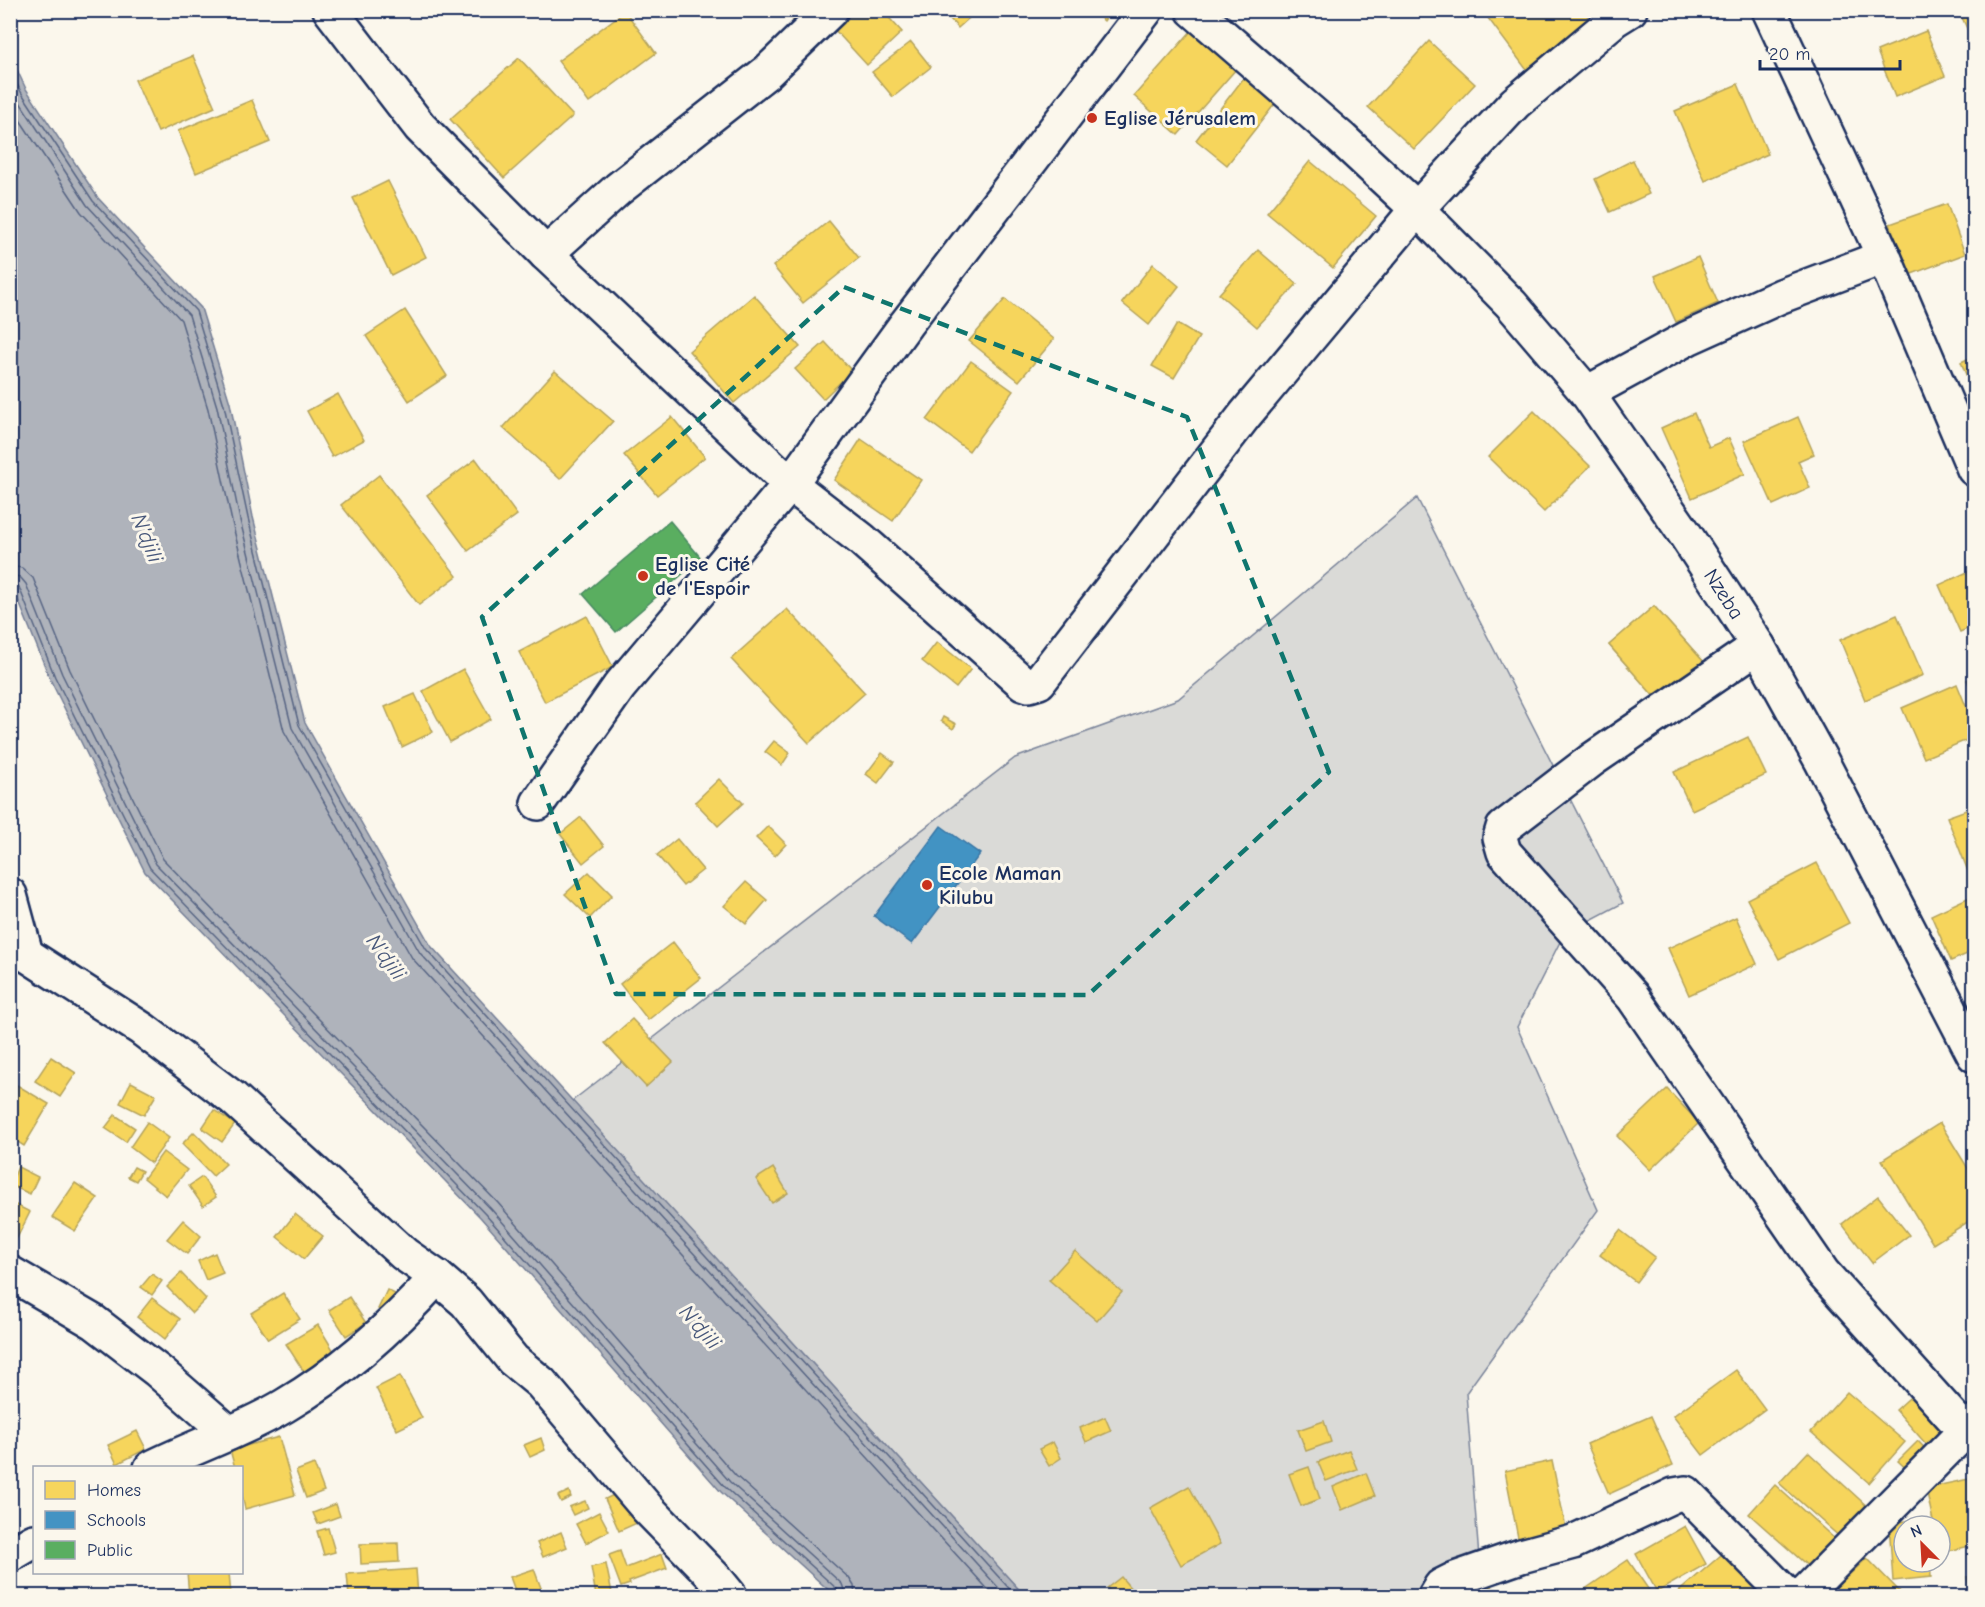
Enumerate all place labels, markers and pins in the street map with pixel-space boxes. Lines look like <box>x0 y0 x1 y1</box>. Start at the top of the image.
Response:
place label: Eglise Jérusalem <box>1104 106 1256 130</box>
marker: Eglise Jérusalem <box>1085 111 1099 125</box>
place label: Eglise Cité de l'Espoir <box>655 552 750 600</box>
marker: Eglise Cité de l'Espoir <box>636 569 650 583</box>
place label: Ecole Maman Kilubu <box>939 861 1061 909</box>
marker: Ecole Maman Kilubu <box>920 878 934 892</box>

